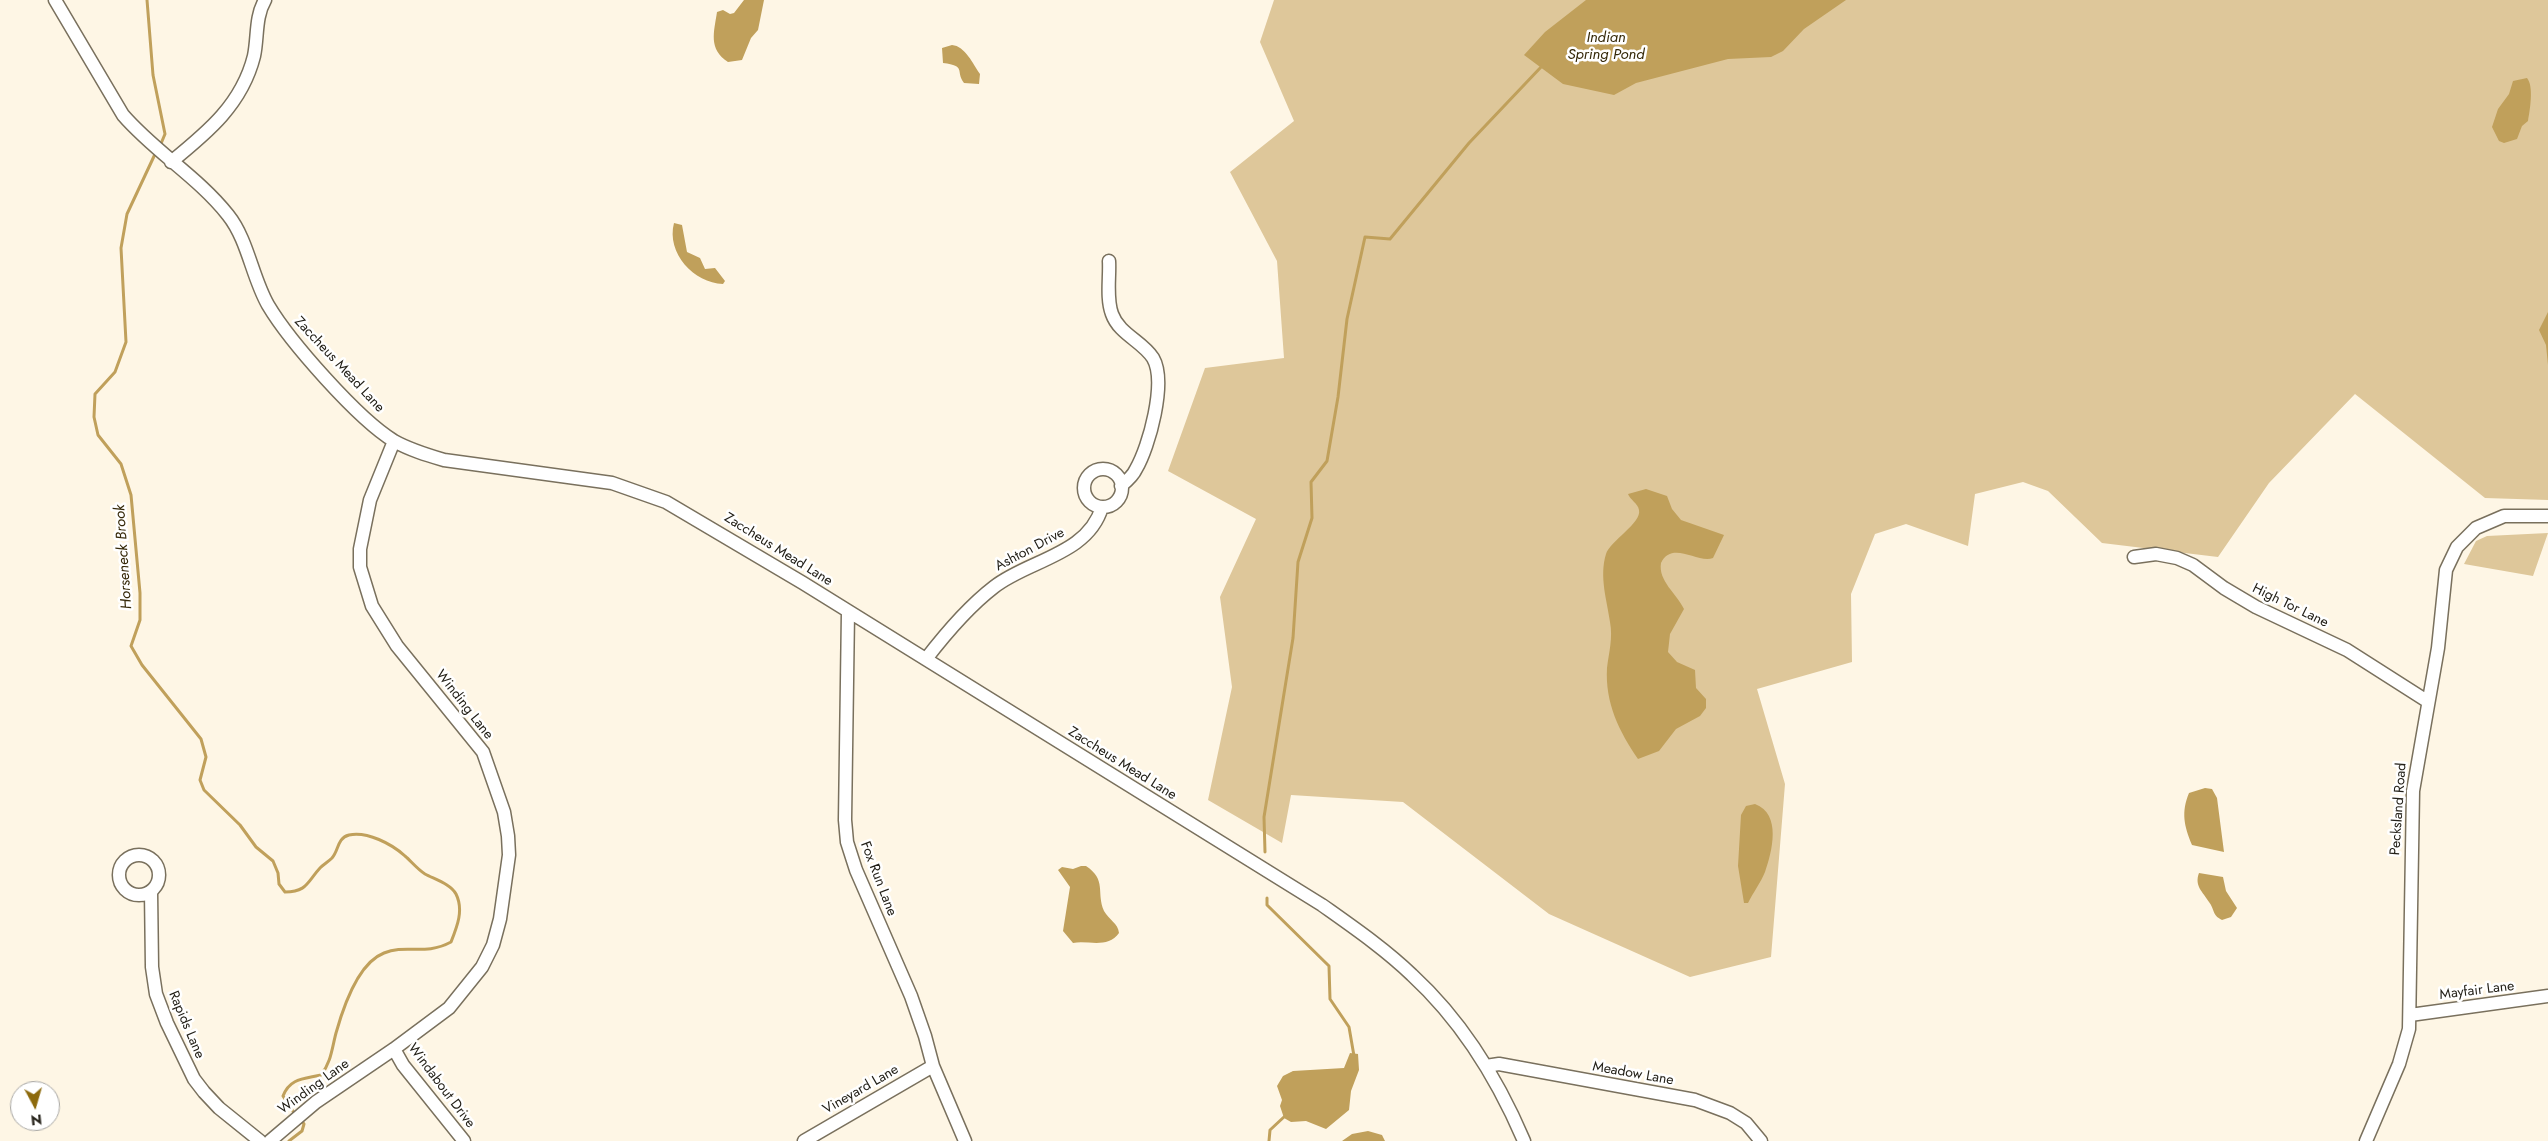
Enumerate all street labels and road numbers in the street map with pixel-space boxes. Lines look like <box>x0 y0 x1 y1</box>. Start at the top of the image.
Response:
street label: Zaccheus Mead Lane <box>290 314 388 416</box>
street label: Zaccheus Mead Lane <box>721 510 835 590</box>
street label: Ashton Drive <box>993 525 1067 575</box>
street label: High Tor Lane <box>2249 580 2331 632</box>
street label: Winding Lane <box>432 667 496 743</box>
street label: Zaccheus Mead Lane <box>1065 724 1179 804</box>
street label: Pecksland Road <box>2387 762 2411 856</box>
street label: Fox Run Lane <box>856 839 900 919</box>
street label: Mayfair Lane <box>2439 978 2515 1004</box>
street label: Rapids Lane <box>164 989 208 1061</box>
street label: Windabout Drive <box>404 1041 478 1131</box>
street label: Winding Lane <box>275 1056 353 1118</box>
street label: Meadow Lane <box>1591 1059 1675 1089</box>
street label: Vineyard Lane <box>820 1062 902 1118</box>

